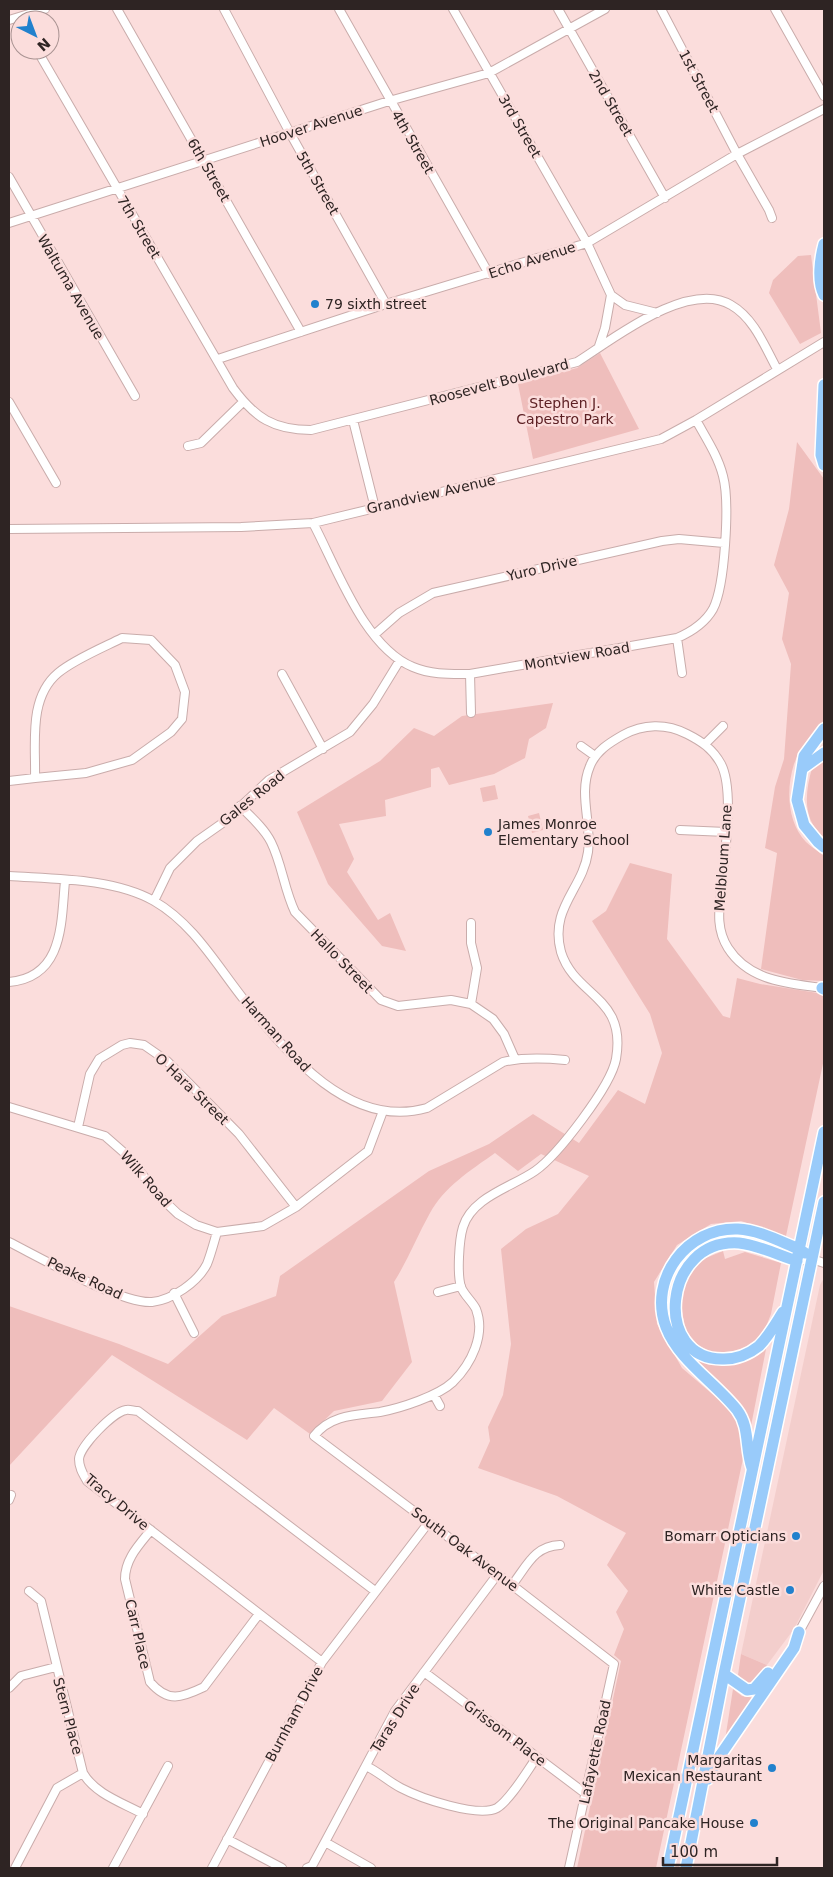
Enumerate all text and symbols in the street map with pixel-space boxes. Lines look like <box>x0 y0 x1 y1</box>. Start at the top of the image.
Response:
north arrow <box>10 10 60 60</box>
text: N <box>34 35 53 55</box>
street label: 1st Street <box>676 47 722 116</box>
street label: 2nd Street <box>586 67 637 139</box>
street label: 3rd Street <box>495 92 545 161</box>
street label: Hoover Avenue <box>258 102 364 150</box>
street label: 4th Street <box>389 108 438 177</box>
street label: 6th Street <box>185 136 234 205</box>
street label: 5th Street <box>294 149 343 218</box>
street label: 7th Street <box>114 193 164 262</box>
street label: Waltuma Avenue <box>34 232 108 342</box>
street label: Echo Avenue <box>487 238 577 282</box>
place label: 79 sixth street <box>325 296 427 312</box>
marker: 79 sixth street <box>309 298 321 310</box>
street label: Roosevelt Boulevard <box>428 356 570 408</box>
park label: Stephen J. Capestro Park <box>516 395 615 427</box>
street label: Grandview Avenue <box>365 471 497 517</box>
street label: Yuro Drive <box>504 552 579 584</box>
street label: Montview Road <box>523 639 631 673</box>
street label: Gales Road <box>216 767 288 829</box>
street label: Melbloum Lane <box>711 804 735 912</box>
place label: James Monroe Elementary School <box>497 816 630 848</box>
marker: James Monroe Elementary School <box>482 826 494 838</box>
street label: Hallo Street <box>308 926 377 997</box>
street label: Harman Road <box>238 993 314 1075</box>
street label: O Hara Street <box>152 1050 232 1128</box>
street label: Wilk Road <box>117 1148 175 1210</box>
street label: Peake Road <box>45 1254 125 1302</box>
street label: Tracy Drive <box>81 1470 152 1533</box>
street label: South Oak Avenue <box>409 1504 521 1594</box>
place label: Bomarr Opticians <box>664 1528 786 1544</box>
marker: Bomarr Opticians <box>790 1530 802 1542</box>
place label: White Castle <box>691 1582 780 1598</box>
marker: White Castle <box>784 1584 796 1596</box>
street label: Carr Place <box>122 1597 154 1671</box>
street label: Burnham Drive <box>262 1664 326 1764</box>
street label: Stern Place <box>50 1676 86 1756</box>
street label: Taras Drive <box>367 1681 423 1756</box>
street label: Grissom Place <box>461 1697 549 1769</box>
street label: Lafayette Road <box>576 1699 614 1805</box>
place label: Margaritas Mexican Restaurant <box>623 1752 763 1784</box>
marker: Margaritas Mexican Restaurant <box>766 1762 778 1774</box>
place label: The Original Pancake House <box>547 1815 744 1831</box>
marker: The Original Pancake House <box>748 1817 760 1829</box>
scale bar <box>663 1834 777 1866</box>
text: 100 m <box>670 1843 718 1861</box>

